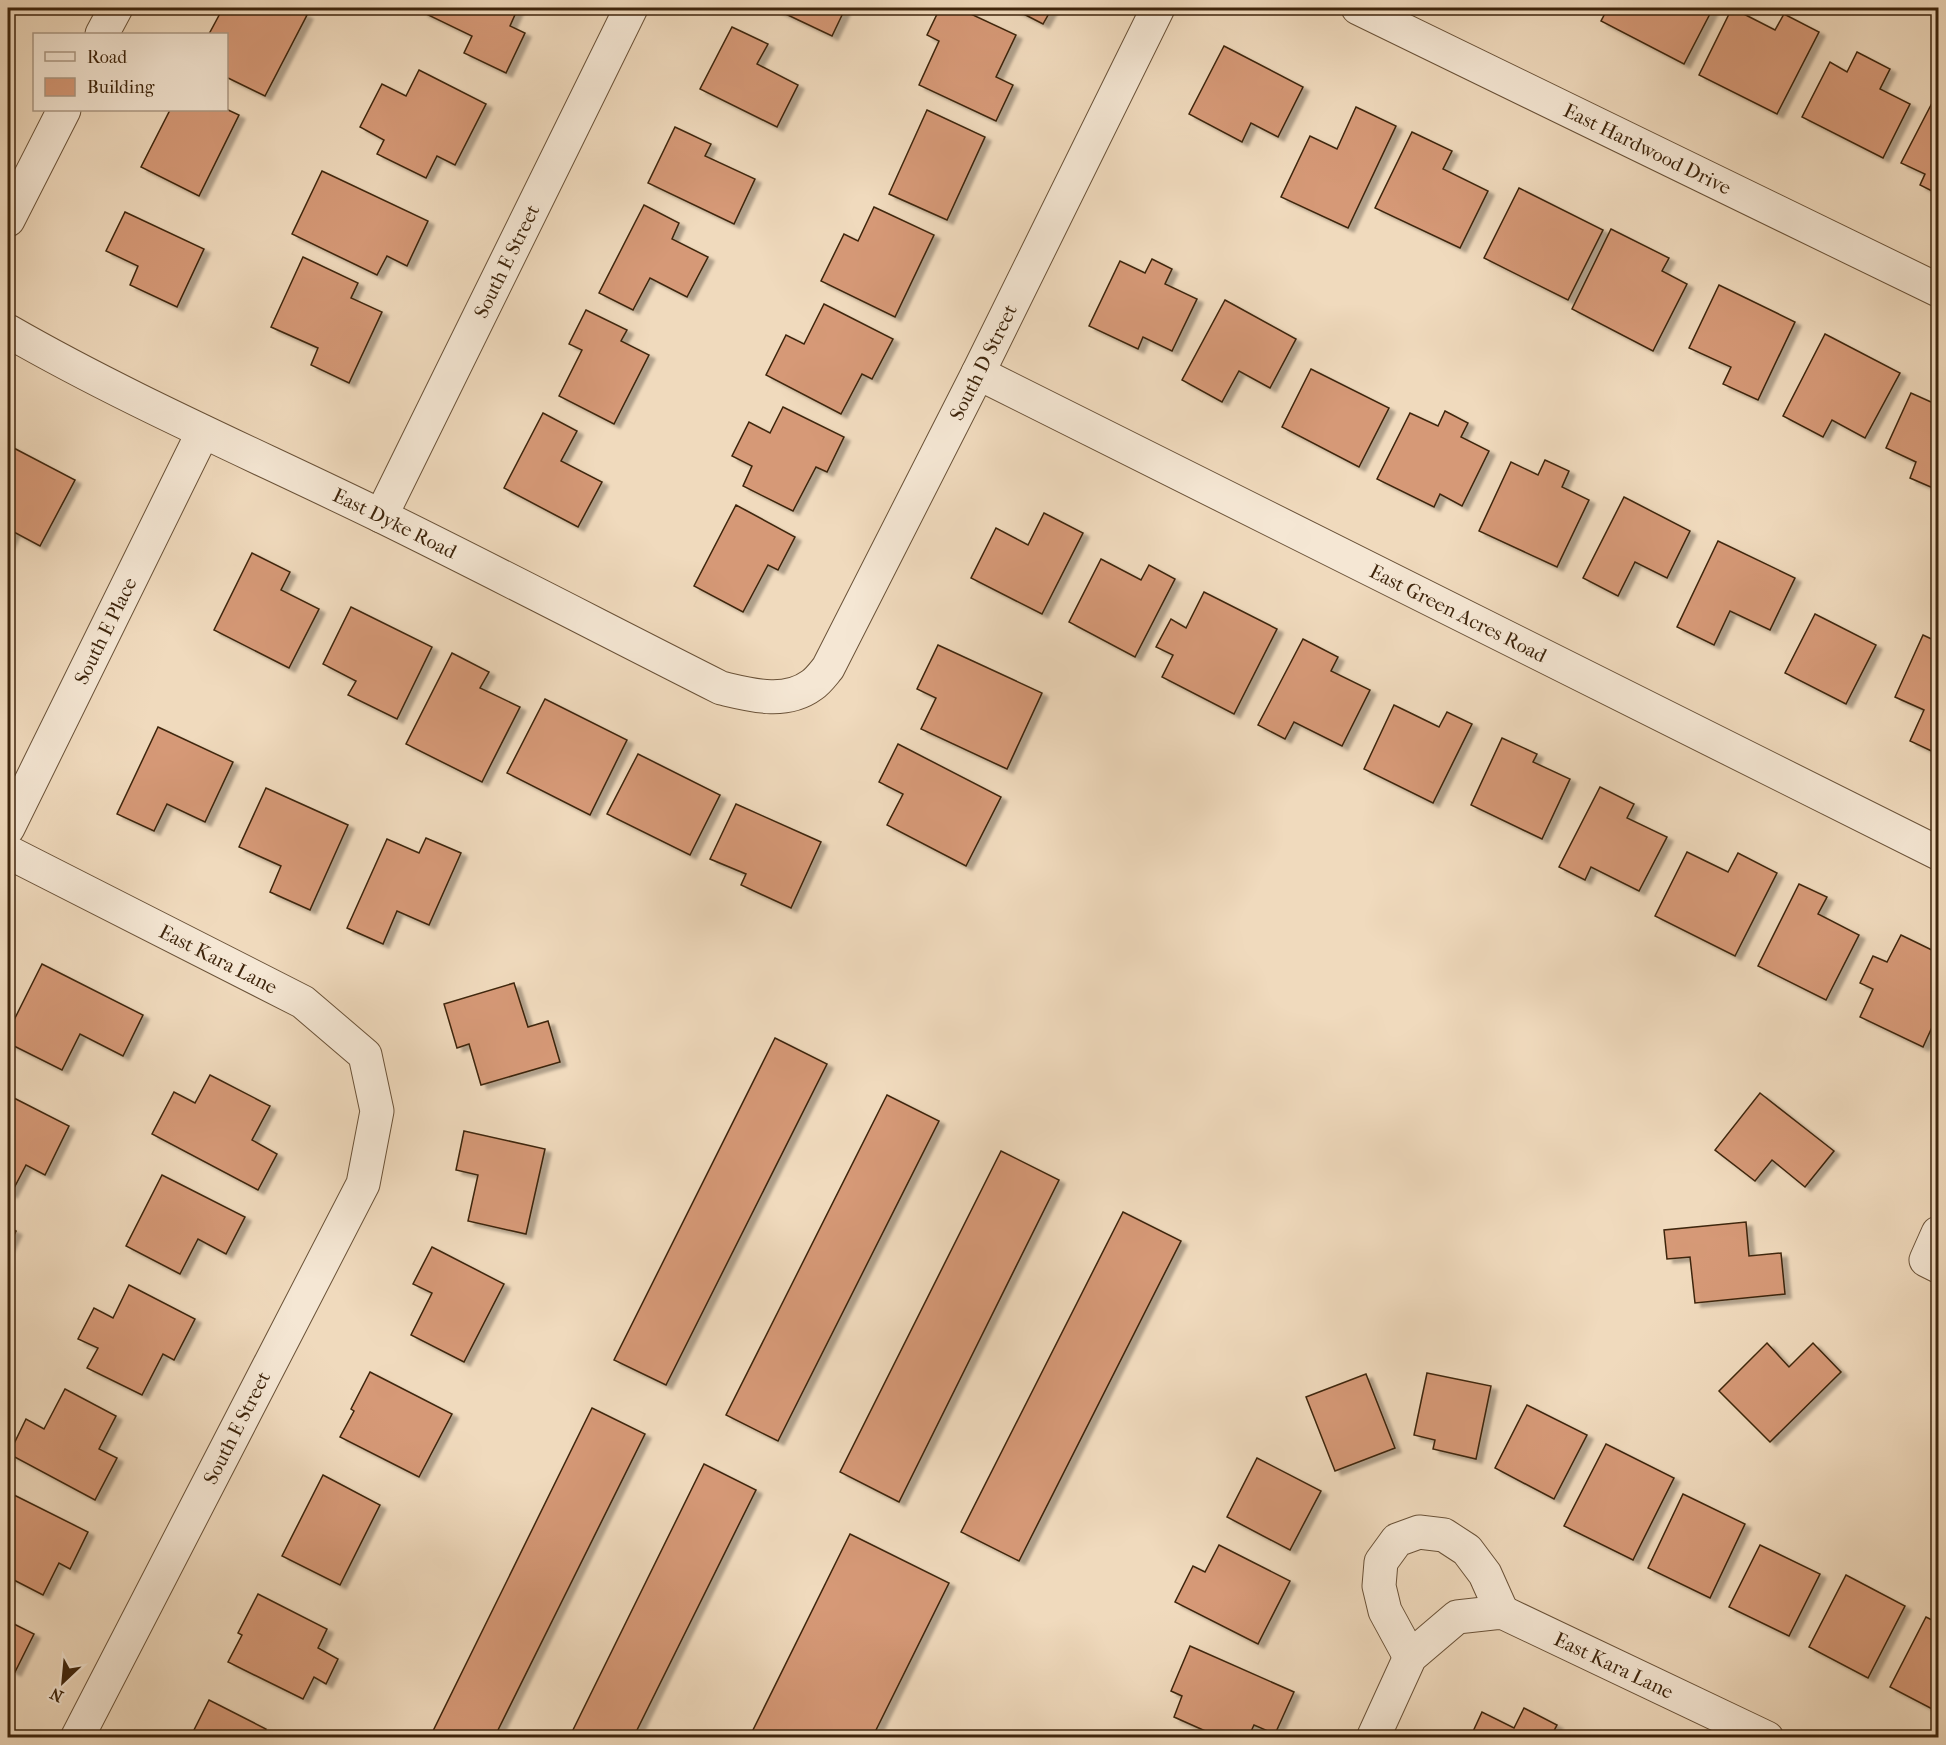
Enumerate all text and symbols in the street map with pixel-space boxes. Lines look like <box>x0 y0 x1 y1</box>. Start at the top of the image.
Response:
legend <box>33 33 228 111</box>
text: Road <box>87 47 127 68</box>
text: Building <box>87 77 155 98</box>
street label: East Hardwood Drive <box>1560 98 1735 199</box>
street label: South E Street <box>469 201 544 322</box>
street label: South D Street <box>944 300 1022 424</box>
street label: East Dyke Road <box>329 483 461 564</box>
street label: East Green Acres Road <box>1366 559 1552 668</box>
street label: South E Place <box>69 573 141 688</box>
street label: East Kara Lane <box>156 919 281 999</box>
street label: South E Street <box>199 1368 275 1488</box>
street label: East Kara Lane <box>1551 1627 1677 1703</box>
north arrow <box>33 1652 93 1712</box>
text: N <box>46 1683 66 1706</box>

